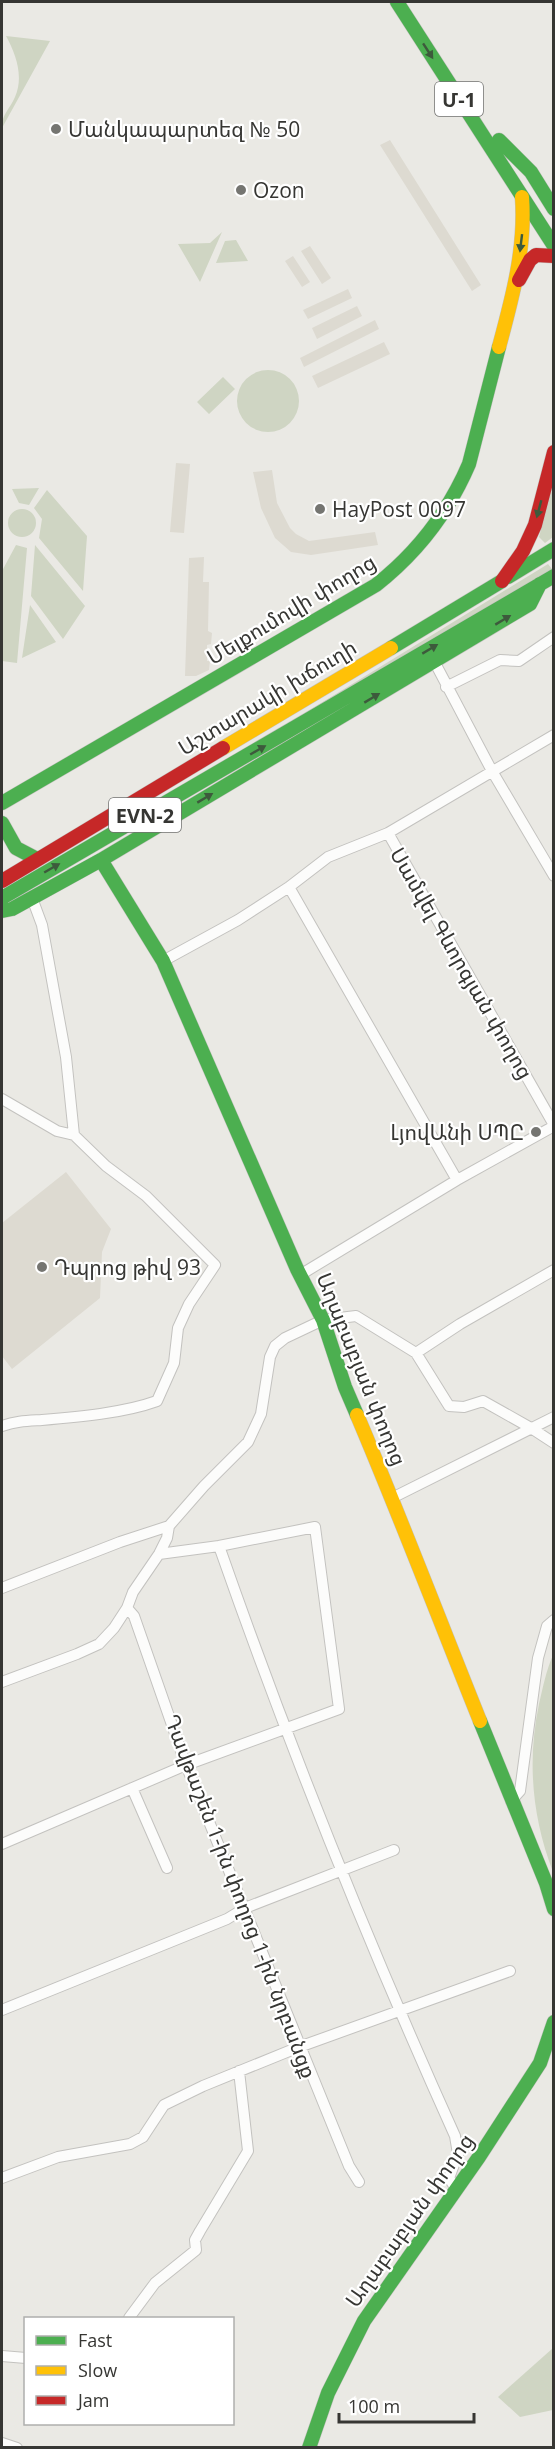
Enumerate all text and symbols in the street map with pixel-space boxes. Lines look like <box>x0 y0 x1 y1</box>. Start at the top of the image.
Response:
one-way arrow <box>423 43 434 59</box>
road number: Մ-1 <box>435 82 483 116</box>
place label: Մանկապարտեզ № 50 <box>68 115 300 143</box>
marker: Մանկապարտեզ № 50 <box>49 122 63 136</box>
place label: Ozon <box>253 176 305 204</box>
marker: Ozon <box>234 183 248 197</box>
one-way arrow <box>517 233 526 252</box>
place label: HayPost 0097 <box>332 495 466 523</box>
one-way arrow <box>533 500 543 518</box>
marker: HayPost 0097 <box>313 502 327 516</box>
street label: Մելքումովի փողոց <box>201 547 381 671</box>
one-way arrow <box>495 615 511 626</box>
street label: Աշտարակի խճուղի <box>173 633 361 761</box>
one-way arrow <box>422 644 439 654</box>
one-way arrow <box>364 693 381 703</box>
one-way arrow <box>250 745 266 756</box>
one-way arrow <box>197 793 214 803</box>
road number: EVN-2 <box>109 798 181 832</box>
street label: Սամվել Գևորգյան փողոց <box>384 842 540 1084</box>
one-way arrow <box>44 863 60 874</box>
place label: ԼյովԱնի ՍՊԸ <box>390 1118 524 1146</box>
marker: ԼյովԱնի ՍՊԸ <box>529 1125 543 1139</box>
place label: Դպրոց թիվ 93 <box>54 1253 201 1281</box>
marker: Դպրոց թիվ 93 <box>35 1260 49 1274</box>
street label: Աղաբաբյան փողոց <box>310 1268 414 1470</box>
street label: Դավթաշեն 1-ին փողոց 1-ին նրբանցք <box>158 1710 324 2082</box>
street label: Աղաբաբյան փողոց <box>338 2128 480 2312</box>
legend <box>24 2317 234 2425</box>
text: Fast <box>78 2328 112 2352</box>
text: Slow <box>78 2358 117 2382</box>
scale bar <box>339 2386 474 2424</box>
text: Jam <box>76 2388 110 2412</box>
text: 100 m <box>348 2394 400 2418</box>

